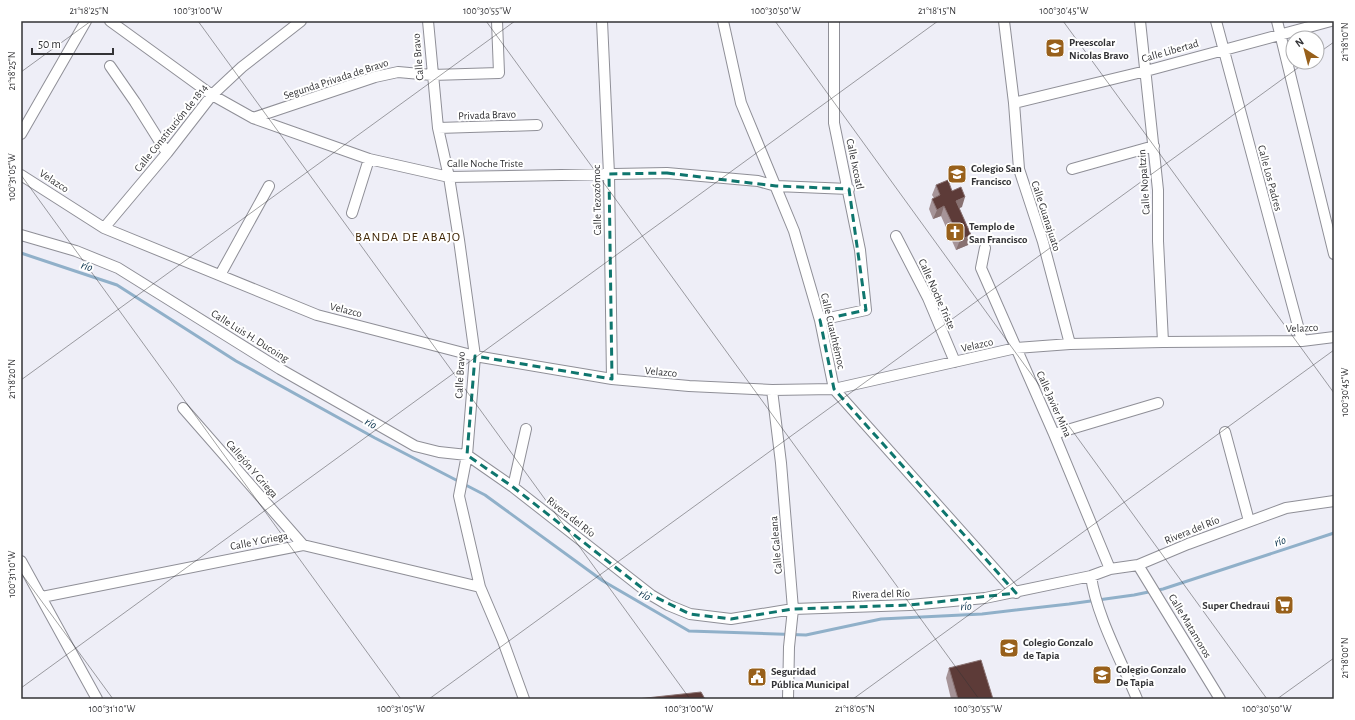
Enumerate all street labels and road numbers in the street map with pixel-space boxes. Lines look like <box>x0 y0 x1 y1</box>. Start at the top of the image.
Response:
street label: Calle Bravo <box>410 33 426 81</box>
street label: Calle Libertad <box>1140 38 1200 64</box>
street label: Segunda Privada de Bravo <box>282 57 390 101</box>
street label: Calle Constitución de 1814 <box>132 82 210 174</box>
street label: Privada Bravo <box>458 108 516 122</box>
street label: Calle Ixcoatl <box>844 138 866 190</box>
street label: Calle Los Padres <box>1256 144 1284 212</box>
street label: Calle Nopaltzin <box>1136 149 1152 215</box>
street label: Calle Noche Triste <box>447 158 523 169</box>
street label: Calle Tezozómoc <box>591 164 603 235</box>
street label: Velazco <box>37 168 71 194</box>
street label: Calle Guanajuato <box>1029 179 1063 253</box>
street label: Calle Noche Triste <box>917 257 957 331</box>
street label: Calle Cuauhtémoc <box>819 292 847 371</box>
street label: Velazco <box>329 301 363 319</box>
street label: Calle Luis H. Ducoing <box>209 308 291 365</box>
street label: Velazco <box>1285 322 1319 334</box>
street label: Velazco <box>960 336 994 354</box>
street label: Calle Bravo <box>453 351 467 399</box>
street label: Velazco <box>644 365 678 379</box>
street label: Calle Javier Mina <box>1035 369 1073 439</box>
street label: Callejón Y Griega <box>224 438 280 500</box>
street label: Rivera del Río <box>545 495 597 539</box>
street label: Rivera del Río <box>1163 514 1221 546</box>
street label: Calle Galeana <box>768 516 784 574</box>
street label: Calle Y Griega <box>229 530 289 552</box>
street label: Rivera del Río <box>852 587 910 601</box>
street label: Calle Matamoros <box>1167 592 1213 660</box>

